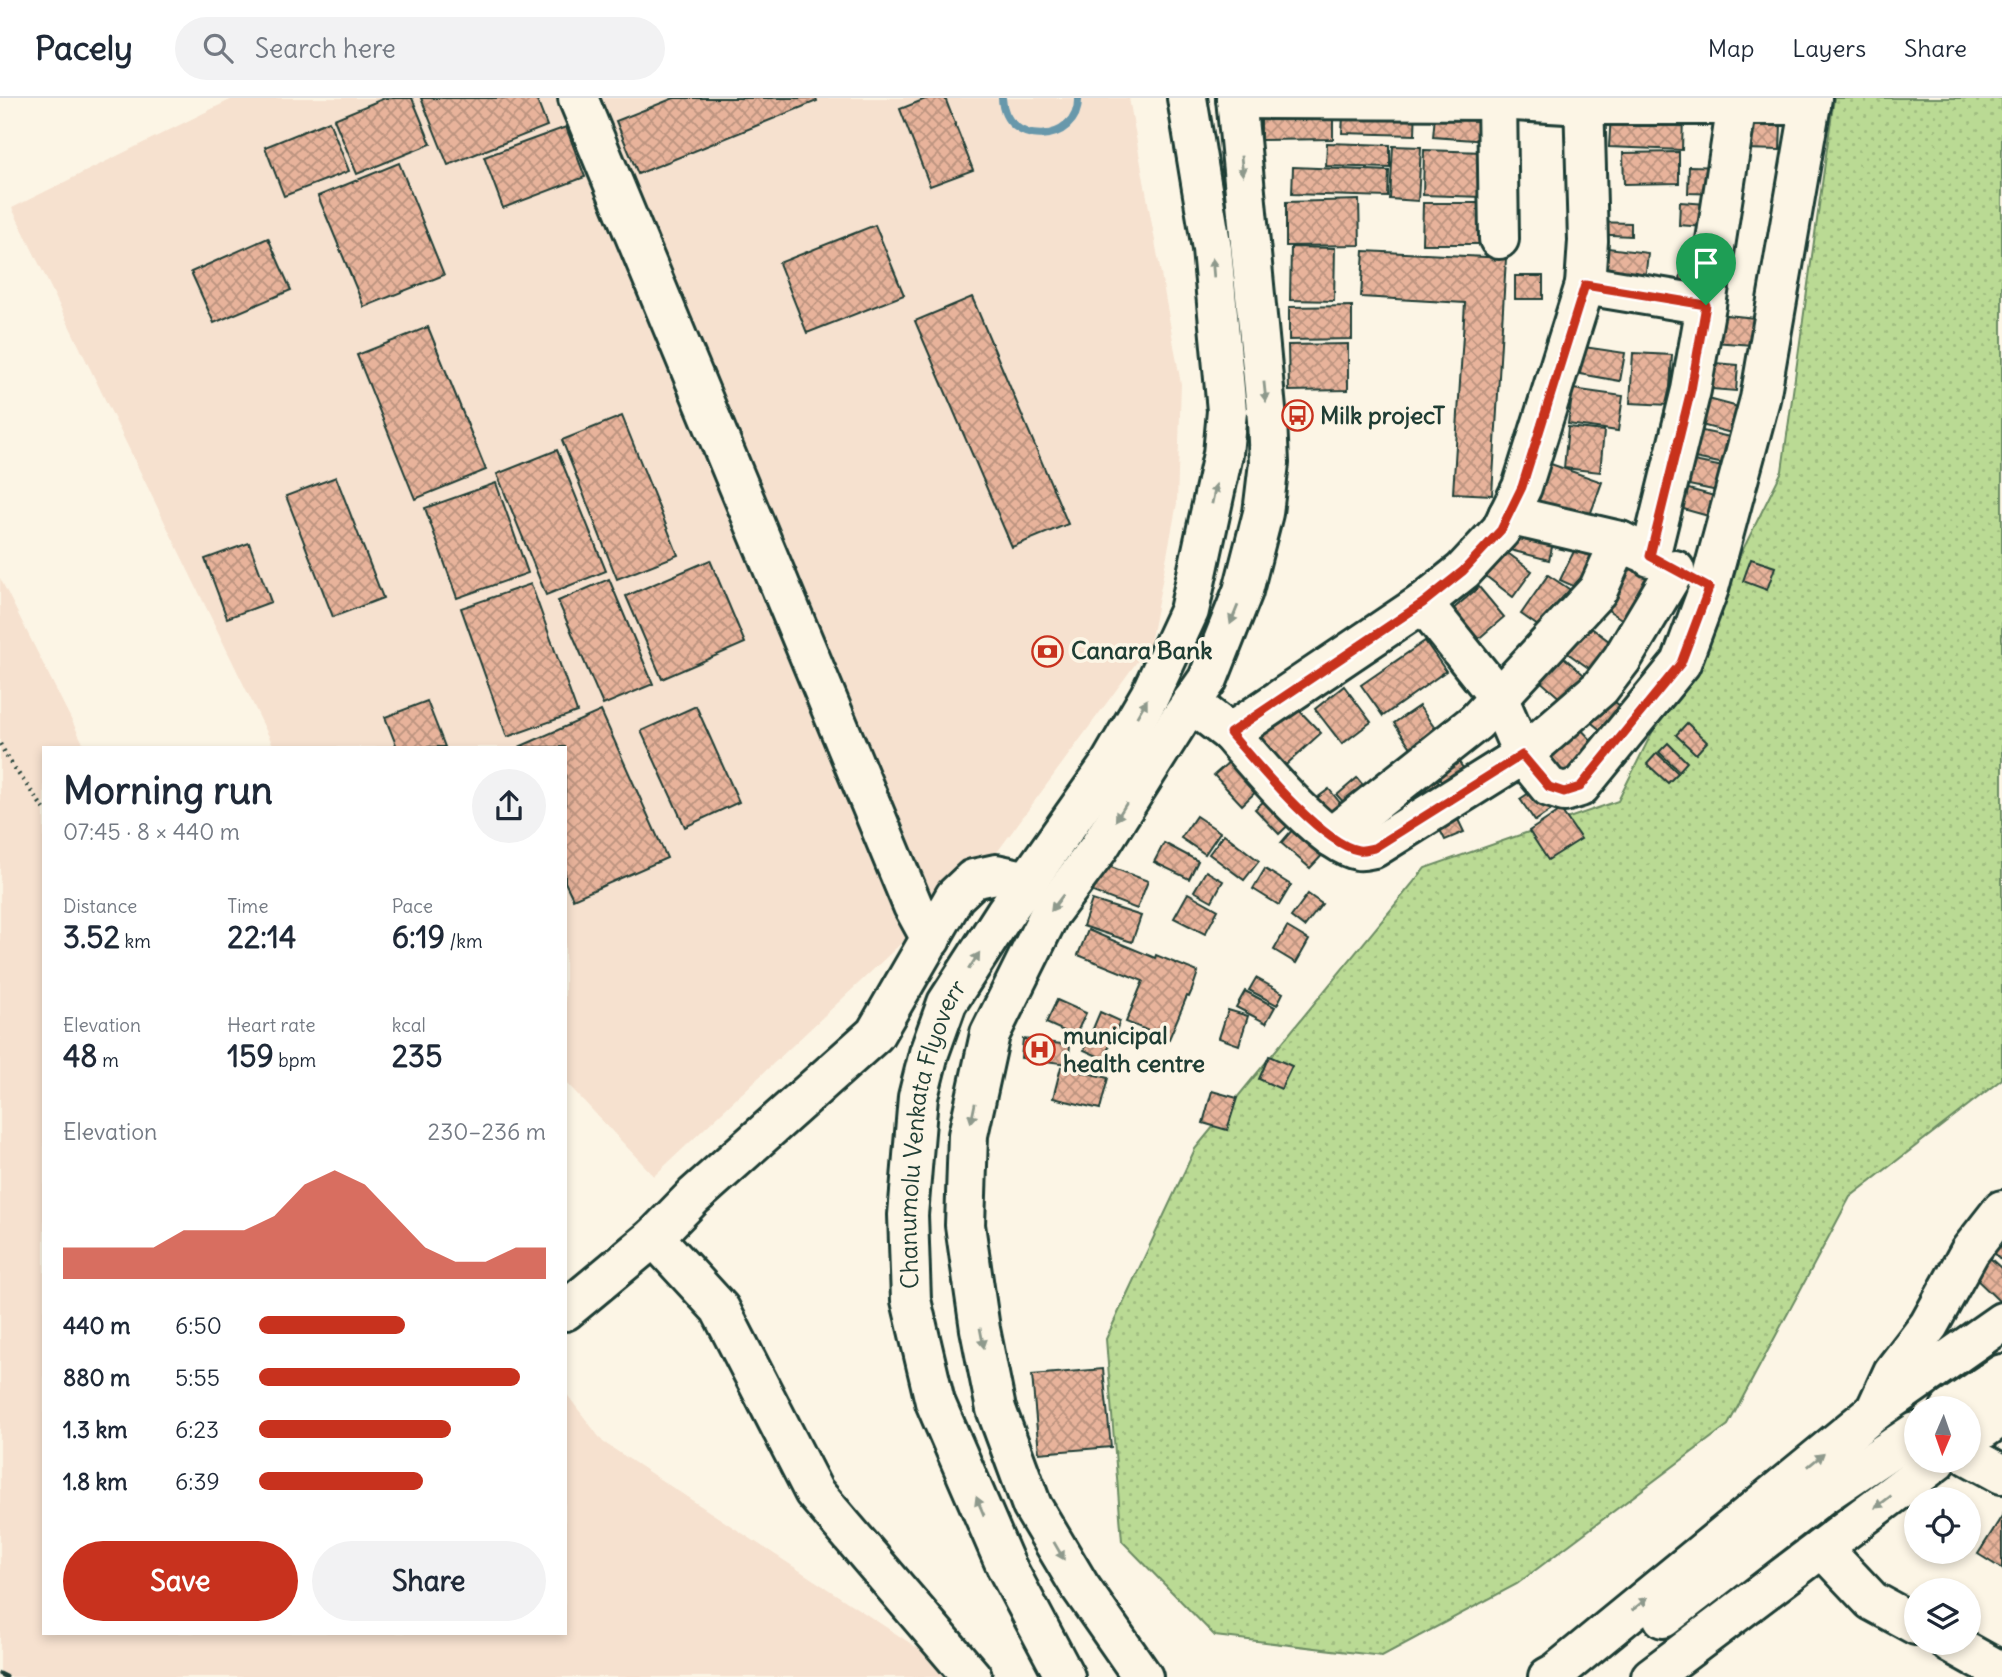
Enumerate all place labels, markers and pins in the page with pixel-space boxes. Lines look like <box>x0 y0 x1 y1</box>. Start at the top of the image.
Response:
pin <box>1676 233 1736 305</box>
bus stop icon: Milk projecT <box>1280 399 1314 433</box>
place label: Milk projecT <box>1320 400 1446 430</box>
bank icon: Canara Bank <box>1031 634 1065 668</box>
place label: Canara Bank <box>1071 635 1212 665</box>
place label: municipal health centre <box>1063 1020 1205 1078</box>
hospital icon: municipal health centre <box>1023 1033 1057 1067</box>

